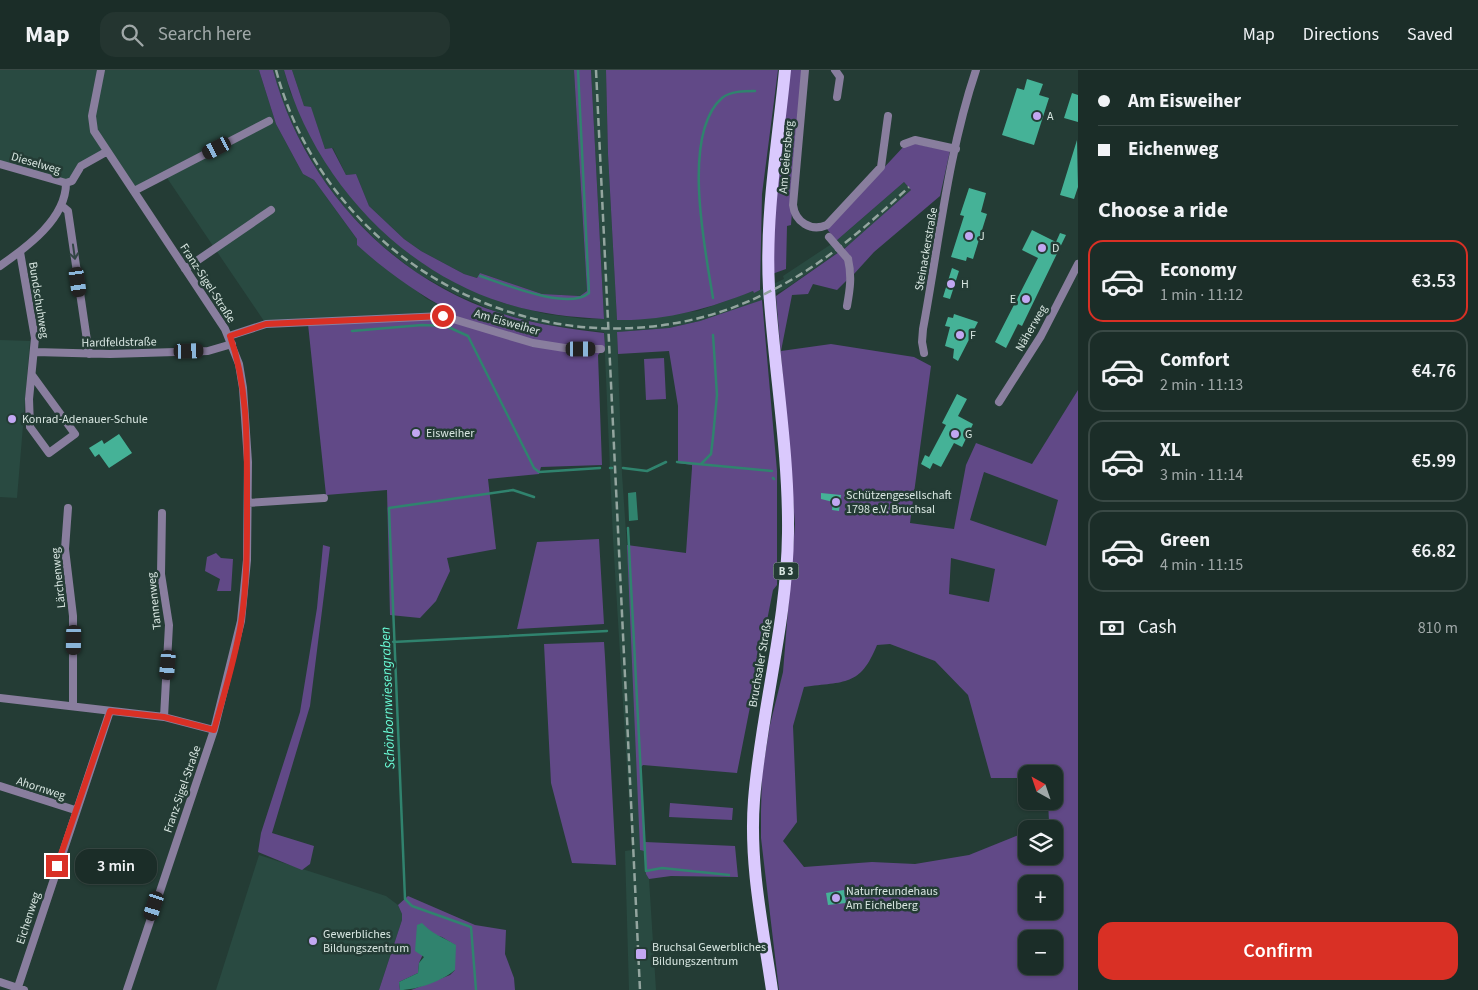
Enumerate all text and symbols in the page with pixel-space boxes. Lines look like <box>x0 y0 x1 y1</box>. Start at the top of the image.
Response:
search box <box>100 12 450 57</box>
text: Map <box>25 17 70 52</box>
icon: search <box>118 21 146 49</box>
text: Search here <box>158 21 251 48</box>
text: Map <box>1243 22 1275 47</box>
text: Directions <box>1303 22 1379 47</box>
text: Saved <box>1407 22 1453 47</box>
text: Am Eisweiher <box>1128 88 1241 115</box>
place label: A <box>1047 108 1054 125</box>
marker: A <box>1031 110 1043 122</box>
street label: Am Geiersberg <box>775 120 798 194</box>
car <box>200 135 233 161</box>
text: Eichenweg <box>1128 136 1219 163</box>
street label: Dieselweg <box>9 148 63 179</box>
text: Choose a ride <box>1098 194 1228 226</box>
street label: Steinackerstraße <box>911 206 942 292</box>
place label: J <box>979 228 985 245</box>
marker: J <box>963 230 975 242</box>
street label: Franz-Sigel-Straße <box>176 240 240 326</box>
place label: D <box>1052 240 1059 257</box>
marker: D <box>1036 242 1048 254</box>
one-way arrow <box>69 243 79 259</box>
text: Economy <box>1160 257 1237 284</box>
icon: car <box>1100 259 1145 304</box>
street label: Bundschuhweg <box>24 261 53 340</box>
car <box>68 266 87 298</box>
text: €3.53 <box>1412 268 1456 295</box>
place label: H <box>961 276 969 293</box>
marker: H <box>945 278 957 290</box>
text: 1 min · 11:12 <box>1160 284 1243 306</box>
place label: E <box>1010 291 1016 308</box>
marker: E <box>1020 293 1032 305</box>
street label: Näherweg <box>1011 302 1052 355</box>
route start <box>432 305 454 327</box>
street label: Am Eisweiher <box>472 305 542 340</box>
place label: F <box>970 327 976 344</box>
marker: F <box>954 329 966 341</box>
street label: Hardfeldstraße <box>81 333 157 352</box>
car <box>566 342 596 357</box>
car <box>173 343 204 359</box>
text: Comfort <box>1160 347 1230 374</box>
icon: car <box>1100 349 1145 394</box>
text: €4.76 <box>1412 358 1456 385</box>
text: 2 min · 11:13 <box>1160 374 1243 396</box>
place label: Konrad-Adenauer-Schule <box>22 411 148 428</box>
marker: Konrad-Adenauer-Schule <box>6 413 18 425</box>
place label: Eisweiher <box>426 425 475 442</box>
place label: G <box>965 426 972 443</box>
marker: Eisweiher <box>410 427 422 439</box>
marker: G <box>949 428 961 440</box>
text: XL <box>1160 437 1181 464</box>
icon: car <box>1100 439 1145 484</box>
text: €5.99 <box>1412 448 1456 475</box>
text: 3 min · 11:14 <box>1160 464 1243 486</box>
place label: Schützengesellschaft 1798 e.V. Bruchsal <box>846 487 952 518</box>
marker: Schützengesellschaft 1798 e.V. Bruchsal <box>830 496 842 508</box>
text: Green <box>1160 527 1210 554</box>
icon: car <box>1100 529 1145 574</box>
text: €6.82 <box>1412 538 1456 565</box>
street label: Lärchenweg <box>47 547 70 609</box>
text: 4 min · 11:15 <box>1160 554 1243 576</box>
road number: B 3 <box>774 562 798 580</box>
street label: Tannenweg <box>143 571 166 631</box>
icon: cash <box>1098 614 1126 642</box>
text: Cash <box>1138 614 1177 641</box>
text: 810 m <box>1418 617 1458 639</box>
street label: Bruchsaler Straße <box>744 618 777 709</box>
car <box>66 625 81 655</box>
water label: Schönbornwiesengraben <box>376 626 400 770</box>
car <box>159 649 176 681</box>
street label: Franz-Sigel-Straße <box>160 743 205 835</box>
north arrow <box>1018 765 1062 810</box>
map controls <box>1018 765 1063 975</box>
street label: Ahornweg <box>14 773 68 804</box>
button: layers <box>1018 820 1063 865</box>
callout: 3 min <box>74 848 157 884</box>
route end <box>46 855 68 877</box>
text: 3 min <box>97 855 135 877</box>
button: + <box>1018 875 1063 920</box>
place label: Naturfreundehaus Am Eichelberg <box>846 883 938 914</box>
car <box>142 889 165 923</box>
street label: Eichenweg <box>12 890 45 947</box>
marker: Naturfreundehaus Am Eichelberg <box>830 892 842 904</box>
button: Confirm <box>1098 922 1458 980</box>
place label: Gewerbliches Bildungszentrum <box>323 926 409 957</box>
button: − <box>1018 930 1063 975</box>
marker: Gewerbliches Bildungszentrum <box>307 935 319 947</box>
place label: Bruchsal Gewerbliches Bildungszentrum <box>652 939 766 970</box>
marker: Bruchsal Gewerbliches Bildungszentrum <box>634 947 648 961</box>

